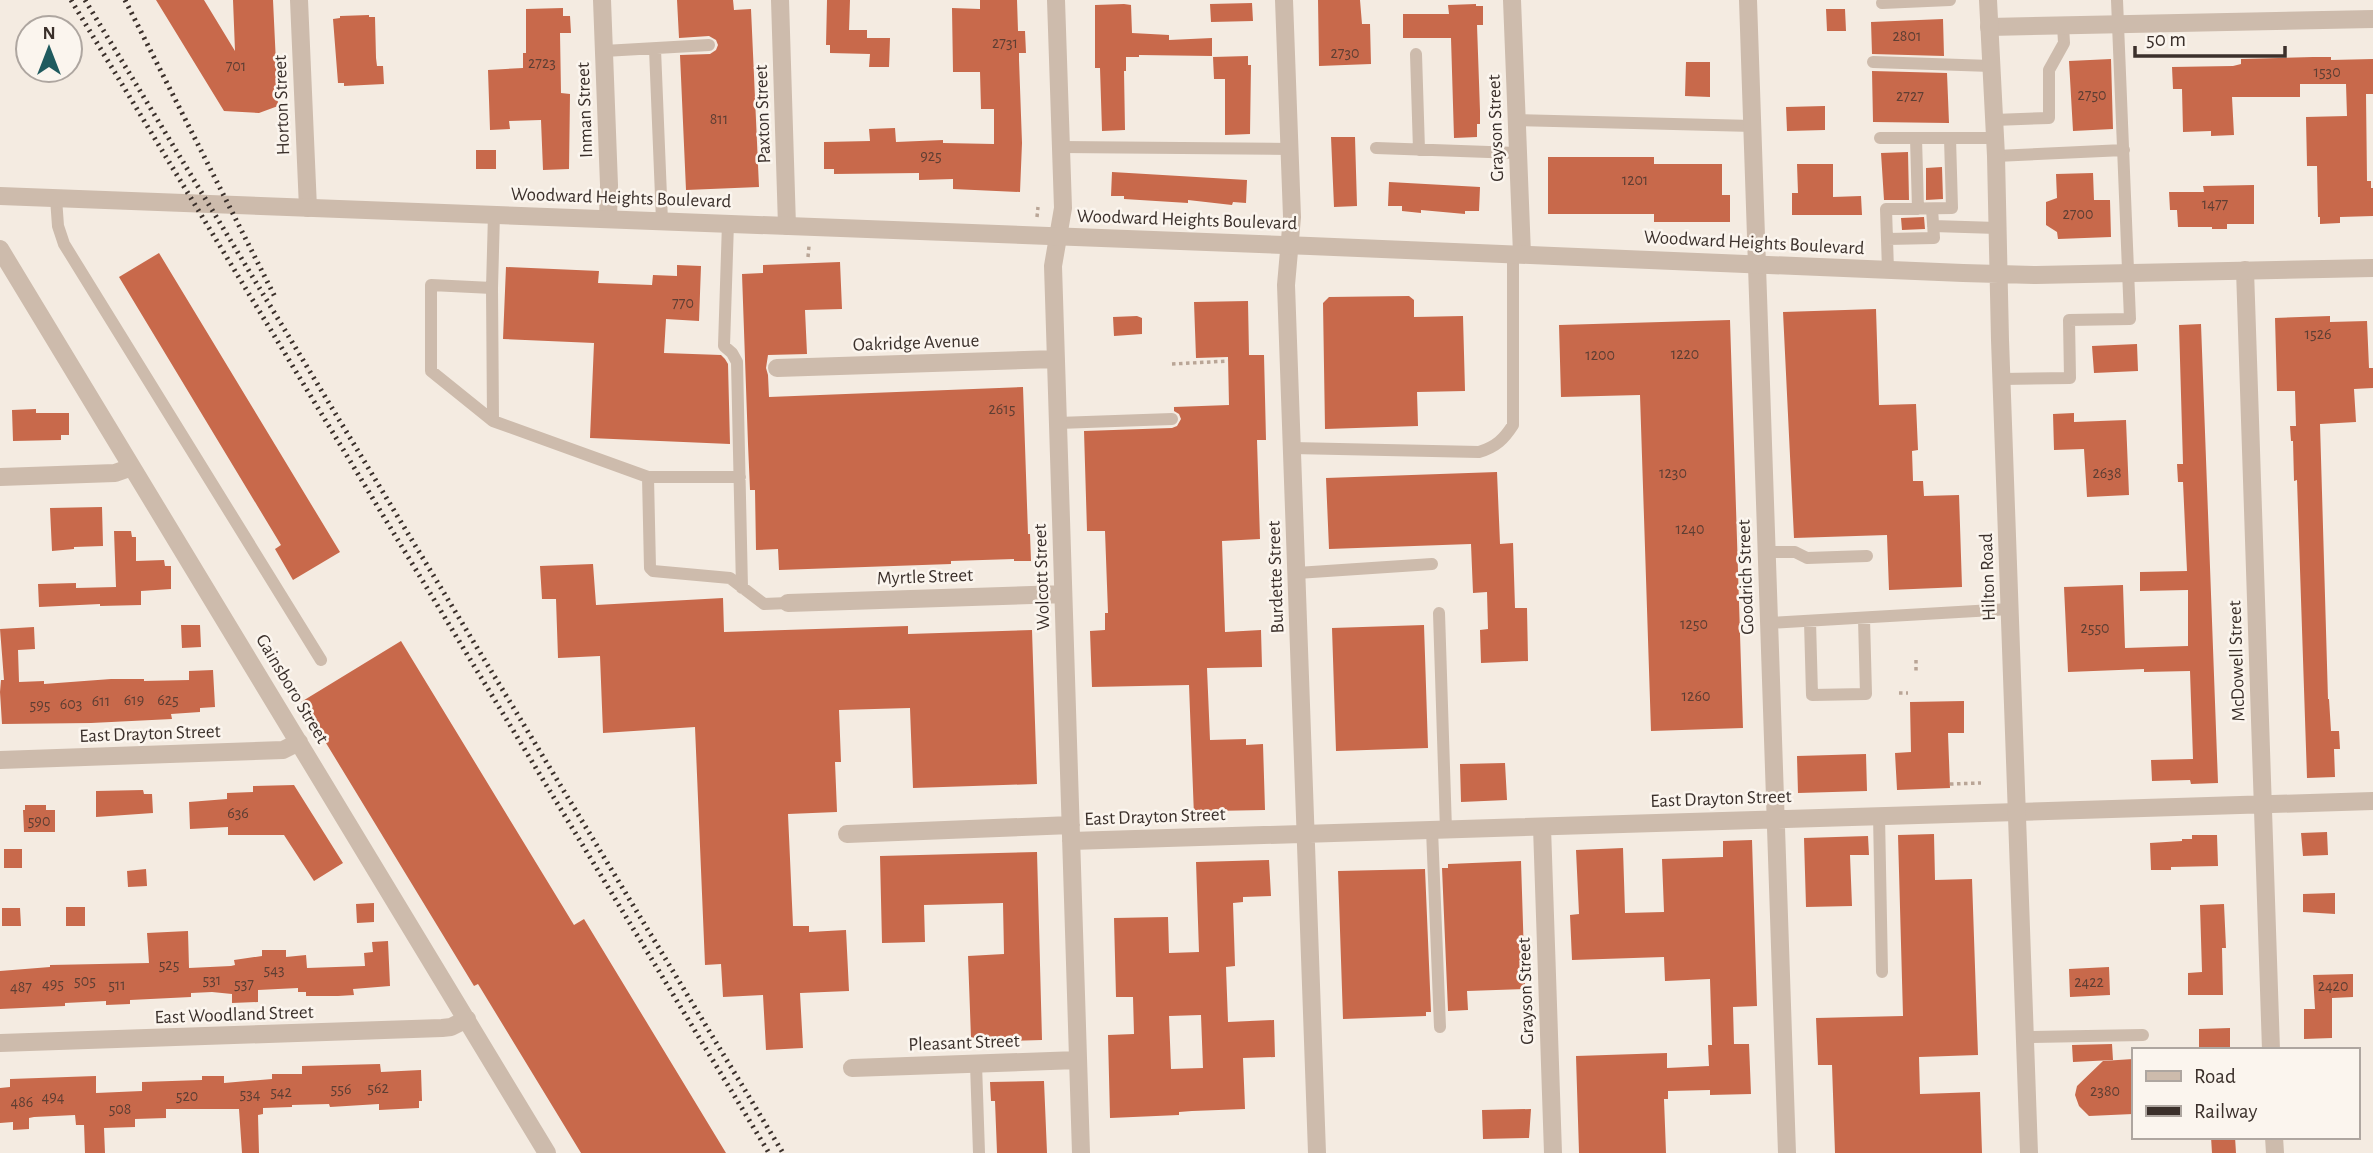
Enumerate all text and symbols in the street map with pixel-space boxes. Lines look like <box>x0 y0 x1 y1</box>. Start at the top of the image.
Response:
north arrow <box>14 14 84 84</box>
scale bar <box>2135 14 2286 58</box>
text: N <box>42 24 56 43</box>
house number: 2801 <box>1893 28 1921 44</box>
text: 50 m <box>2146 29 2186 50</box>
house number: 2731 <box>992 35 1018 51</box>
house number: 2730 <box>1331 45 1360 61</box>
street label: Horton Street <box>271 54 293 156</box>
house number: 2723 <box>528 55 556 71</box>
house number: 701 <box>226 58 246 74</box>
street label: Inman Street <box>574 62 596 158</box>
street label: Paxton Street <box>752 64 774 164</box>
house number: 1530 <box>2313 64 2341 80</box>
street label: Grayson Street <box>1485 74 1507 182</box>
house number: 2750 <box>2077 87 2107 103</box>
house number: 2727 <box>1896 88 1924 104</box>
house number: 811 <box>710 111 728 127</box>
house number: 925 <box>920 148 942 164</box>
house number: 1201 <box>1622 172 1648 188</box>
street label: Woodward Heights Boulevard <box>510 185 732 211</box>
house number: 1477 <box>2202 196 2229 212</box>
house number: 2700 <box>2063 206 2093 222</box>
street label: Woodward Heights Boulevard <box>1076 207 1298 233</box>
street label: Woodward Heights Boulevard <box>1643 228 1865 258</box>
house number: 770 <box>672 295 694 311</box>
house number: 1526 <box>2305 326 2332 342</box>
street label: Oakridge Avenue <box>852 331 980 355</box>
house number: 1220 <box>1671 346 1699 362</box>
house number: 1200 <box>1585 347 1615 363</box>
house number: 2615 <box>989 401 1016 417</box>
house number: 1230 <box>1659 465 1687 481</box>
house number: 2638 <box>2093 465 2121 481</box>
street label: Goodrich Street <box>1734 519 1758 635</box>
street label: Burdette Street <box>1265 520 1287 634</box>
house number: 1240 <box>1676 521 1704 537</box>
street label: Wolcott Street <box>1031 523 1053 631</box>
street label: Hilton Road <box>1977 533 1999 621</box>
street label: Myrtle Street <box>877 566 973 588</box>
street label: McDowell Street <box>2225 600 2249 722</box>
house number: 1250 <box>1680 616 1708 632</box>
house number: 2550 <box>2080 620 2110 636</box>
street label: Gainsboro Street <box>252 631 332 747</box>
house number: 1260 <box>1682 688 1710 704</box>
house number: 619 <box>124 692 144 708</box>
house number: 625 <box>157 692 179 708</box>
house number: 611 <box>92 693 110 709</box>
house number: 603 <box>60 696 82 712</box>
house number: 595 <box>30 697 50 713</box>
street label: East Drayton Street <box>79 722 221 746</box>
street label: East Drayton Street <box>1650 787 1792 811</box>
house number: 636 <box>227 805 249 821</box>
street label: East Drayton Street <box>1084 805 1226 829</box>
house number: 590 <box>28 813 50 829</box>
street label: Grayson Street <box>1515 937 1537 1045</box>
house number: 525 <box>159 957 179 973</box>
house number: 543 <box>264 962 284 978</box>
house number: 531 <box>203 972 221 988</box>
house number: 505 <box>74 973 96 989</box>
house number: 2422 <box>2074 974 2104 990</box>
house number: 495 <box>42 976 64 992</box>
house number: 537 <box>234 976 254 992</box>
house number: 511 <box>108 977 126 993</box>
house number: 2420 <box>2318 978 2348 994</box>
house number: 487 <box>10 979 32 995</box>
street label: East Woodland Street <box>154 1003 314 1027</box>
street label: Pleasant Street <box>908 1032 1020 1054</box>
legend <box>2132 1048 2359 1139</box>
text: Road <box>2194 1066 2236 1087</box>
house number: 562 <box>367 1080 389 1096</box>
house number: 556 <box>331 1081 351 1097</box>
house number: 2380 <box>2090 1083 2120 1099</box>
house number: 542 <box>270 1084 292 1100</box>
house number: 534 <box>240 1086 261 1102</box>
house number: 520 <box>176 1088 198 1104</box>
house number: 494 <box>42 1089 65 1105</box>
house number: 486 <box>11 1094 33 1110</box>
house number: 508 <box>109 1101 131 1117</box>
text: Railway <box>2194 1101 2257 1122</box>

